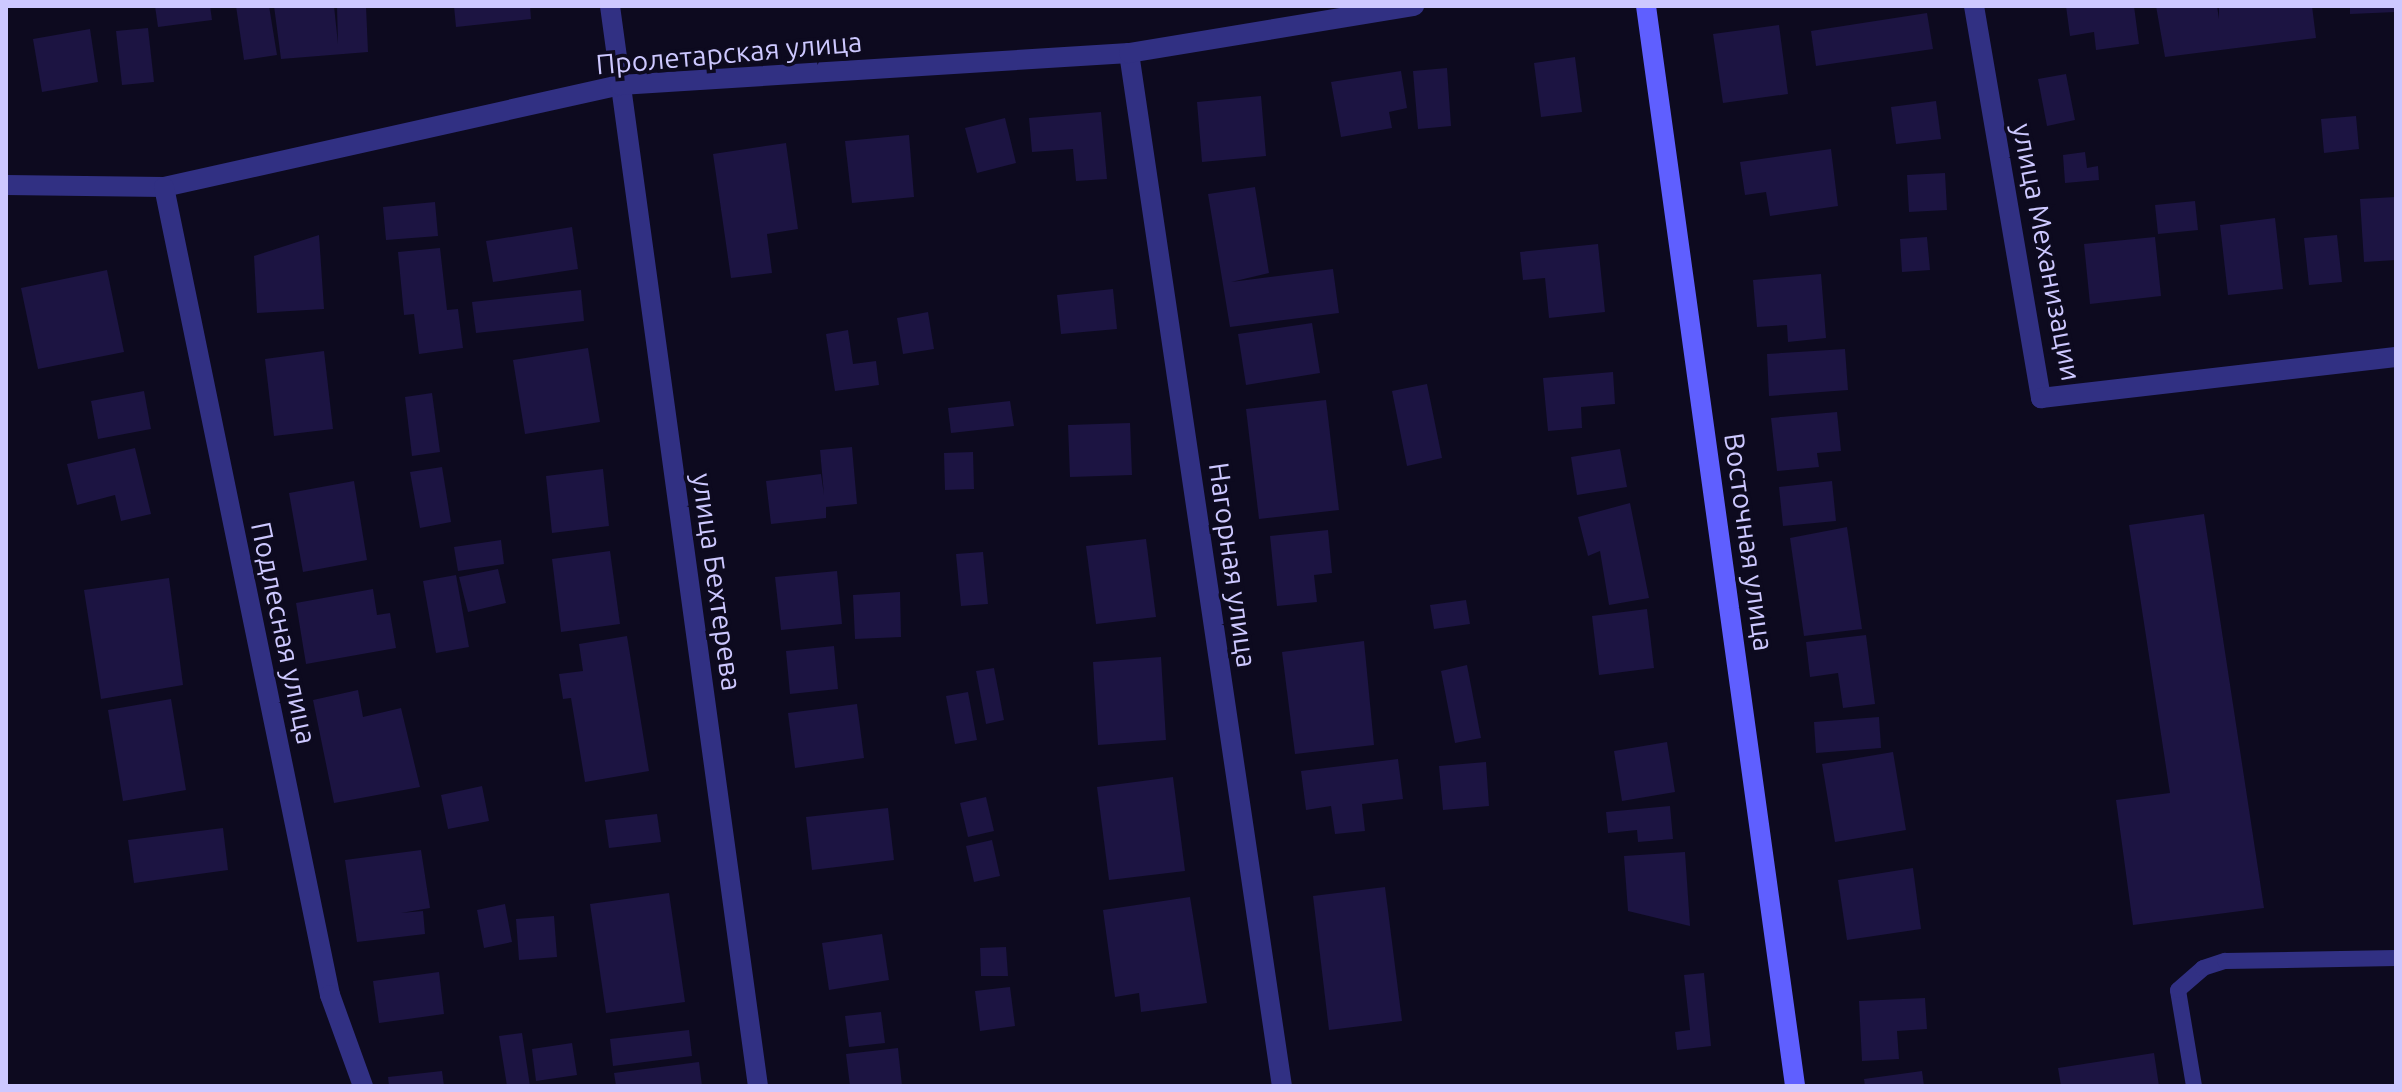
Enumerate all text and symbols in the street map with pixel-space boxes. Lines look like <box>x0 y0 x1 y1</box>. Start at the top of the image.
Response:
street label: Пролетарская улица <box>595 25 863 81</box>
street label: улица Механизации <box>2006 120 2088 384</box>
street label: Восточная улица <box>1717 431 1781 653</box>
street label: Нагорная улица <box>1202 460 1264 670</box>
street label: улица Бехтерева <box>685 471 749 693</box>
street label: Подлесная улица <box>244 519 324 747</box>

